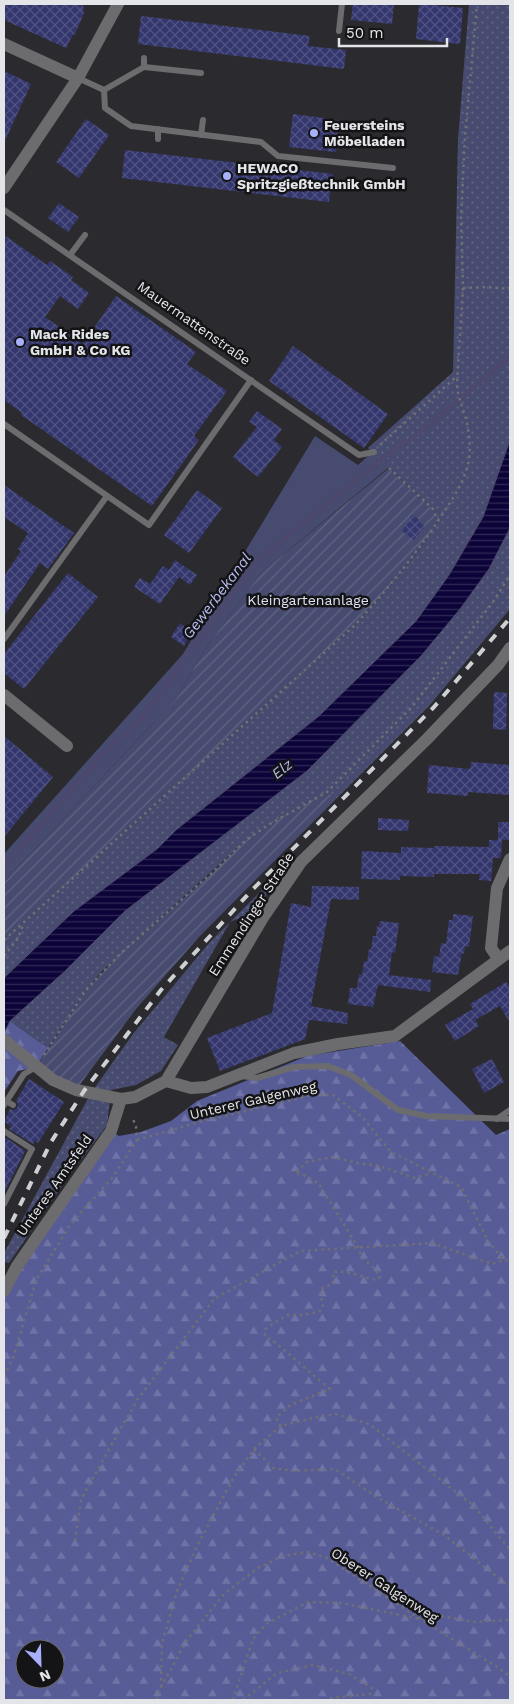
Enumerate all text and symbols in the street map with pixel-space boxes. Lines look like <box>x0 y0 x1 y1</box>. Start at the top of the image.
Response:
scale bar <box>339 15 446 47</box>
text: 50 m <box>346 24 383 42</box>
place label: Feuersteins Möbelladen <box>324 117 405 149</box>
marker: Feuersteins Möbelladen <box>308 127 320 139</box>
place label: HEWACO Spritzgießtechnik GmbH <box>237 160 406 192</box>
marker: HEWACO Spritzgießtechnik GmbH <box>221 170 233 182</box>
street label: Mauermattenstraße <box>134 278 254 368</box>
place label: Mack Rides GmbH & Co KG <box>30 326 130 358</box>
marker: Mack Rides GmbH & Co KG <box>14 336 26 348</box>
water label: Gewerbekanal <box>179 549 255 643</box>
park label: Kleingartenanlage <box>247 592 369 608</box>
water label: Elz <box>268 755 296 783</box>
street label: Emmendinger Straße <box>205 849 297 979</box>
street label: Unterer Galgenweg <box>188 1078 318 1122</box>
street label: Unteres Amtsfeld <box>13 1131 95 1239</box>
street label: Oberer Galgenweg <box>328 1544 442 1626</box>
north arrow <box>15 1639 65 1689</box>
text: N <box>37 1667 53 1685</box>

